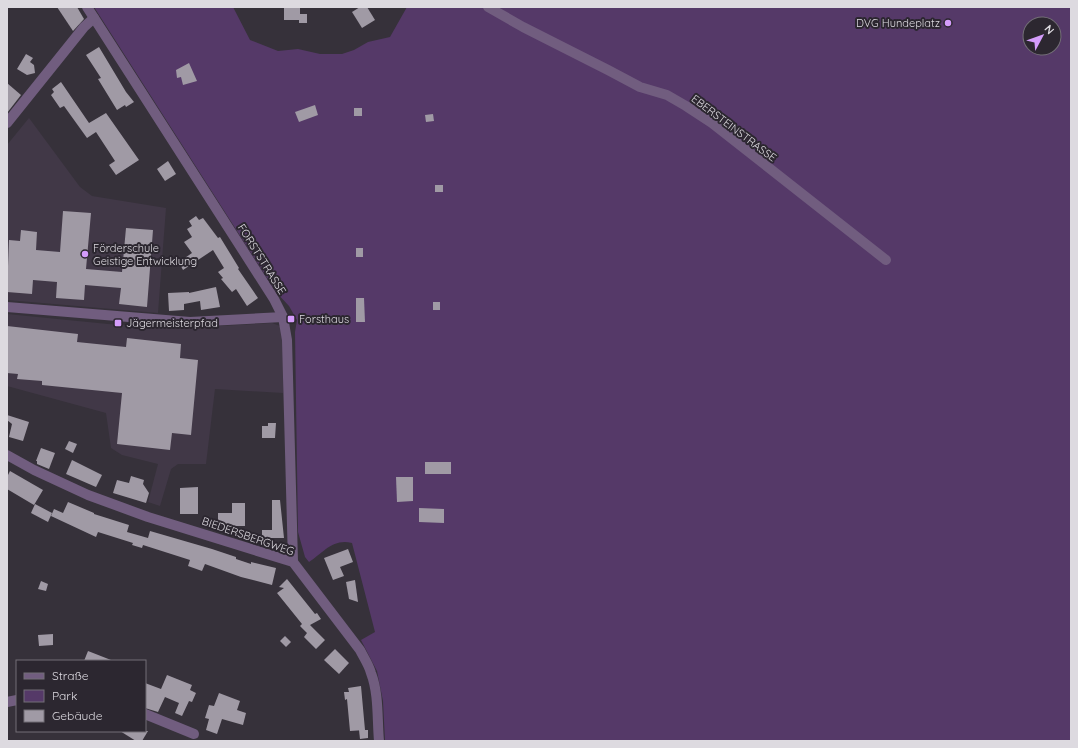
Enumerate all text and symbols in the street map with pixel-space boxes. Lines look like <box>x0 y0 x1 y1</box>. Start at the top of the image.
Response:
place label: DVG Hundeplatz <box>856 16 940 30</box>
north arrow <box>1022 16 1062 56</box>
marker: DVG Hundeplatz <box>943 18 953 28</box>
text: N <box>1042 22 1057 37</box>
street label: EBERSTEINSTRASSE <box>689 91 779 165</box>
street label: FORSTSTRASSE <box>235 221 289 297</box>
place label: Förderschule Geistige Entwicklung <box>93 241 197 268</box>
marker: Förderschule Geistige Entwicklung <box>80 249 90 259</box>
place label: Forsthaus <box>299 312 349 326</box>
marker: Forsthaus <box>286 314 296 324</box>
place label: Jägermeisterpfad <box>126 316 218 330</box>
marker: Jägermeisterpfad <box>113 318 123 328</box>
street label: BIEDERSBERGWEG <box>200 514 296 558</box>
legend <box>16 660 146 732</box>
text: Straße <box>52 668 89 683</box>
text: Park <box>52 688 77 703</box>
text: Gebäude <box>52 708 103 723</box>

